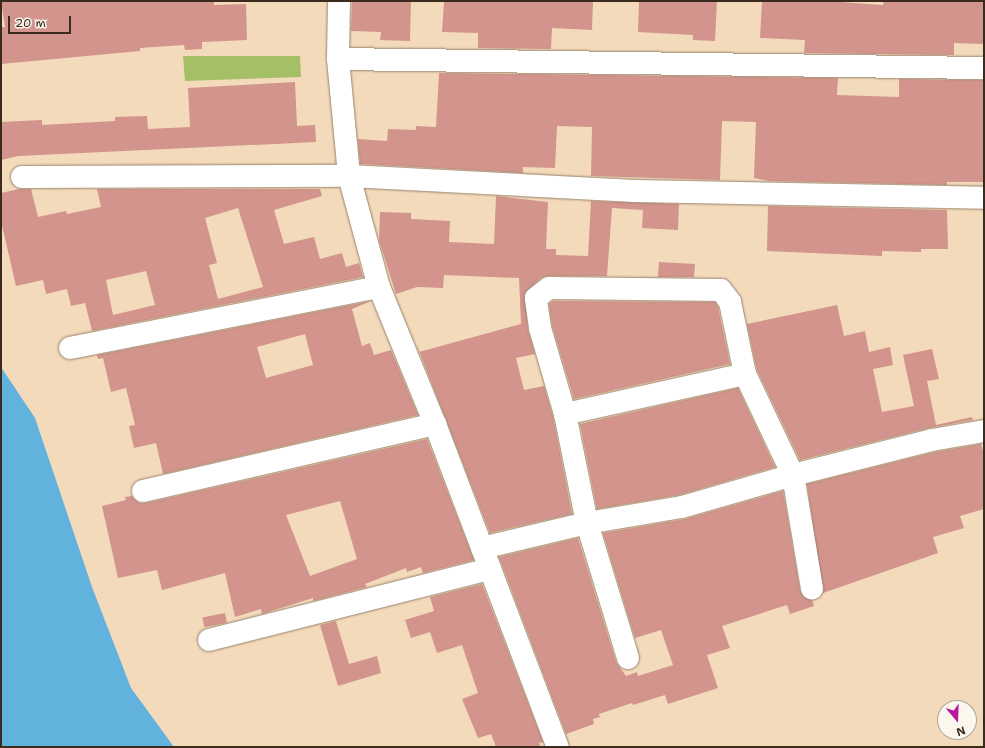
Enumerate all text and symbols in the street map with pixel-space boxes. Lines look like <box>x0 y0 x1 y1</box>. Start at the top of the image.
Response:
scale bar <box>10 8 73 34</box>
text: 20 m <box>15 15 46 31</box>
north arrow <box>937 700 977 740</box>
text: N <box>954 722 967 739</box>

